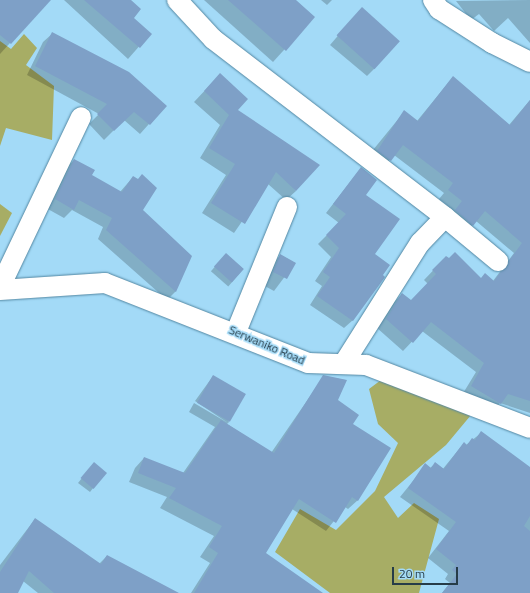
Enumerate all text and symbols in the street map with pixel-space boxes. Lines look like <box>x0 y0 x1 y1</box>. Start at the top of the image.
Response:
street label: Serwaniko Road <box>227 322 307 368</box>
scale bar <box>394 559 460 585</box>
text: 20 m <box>399 564 425 583</box>

